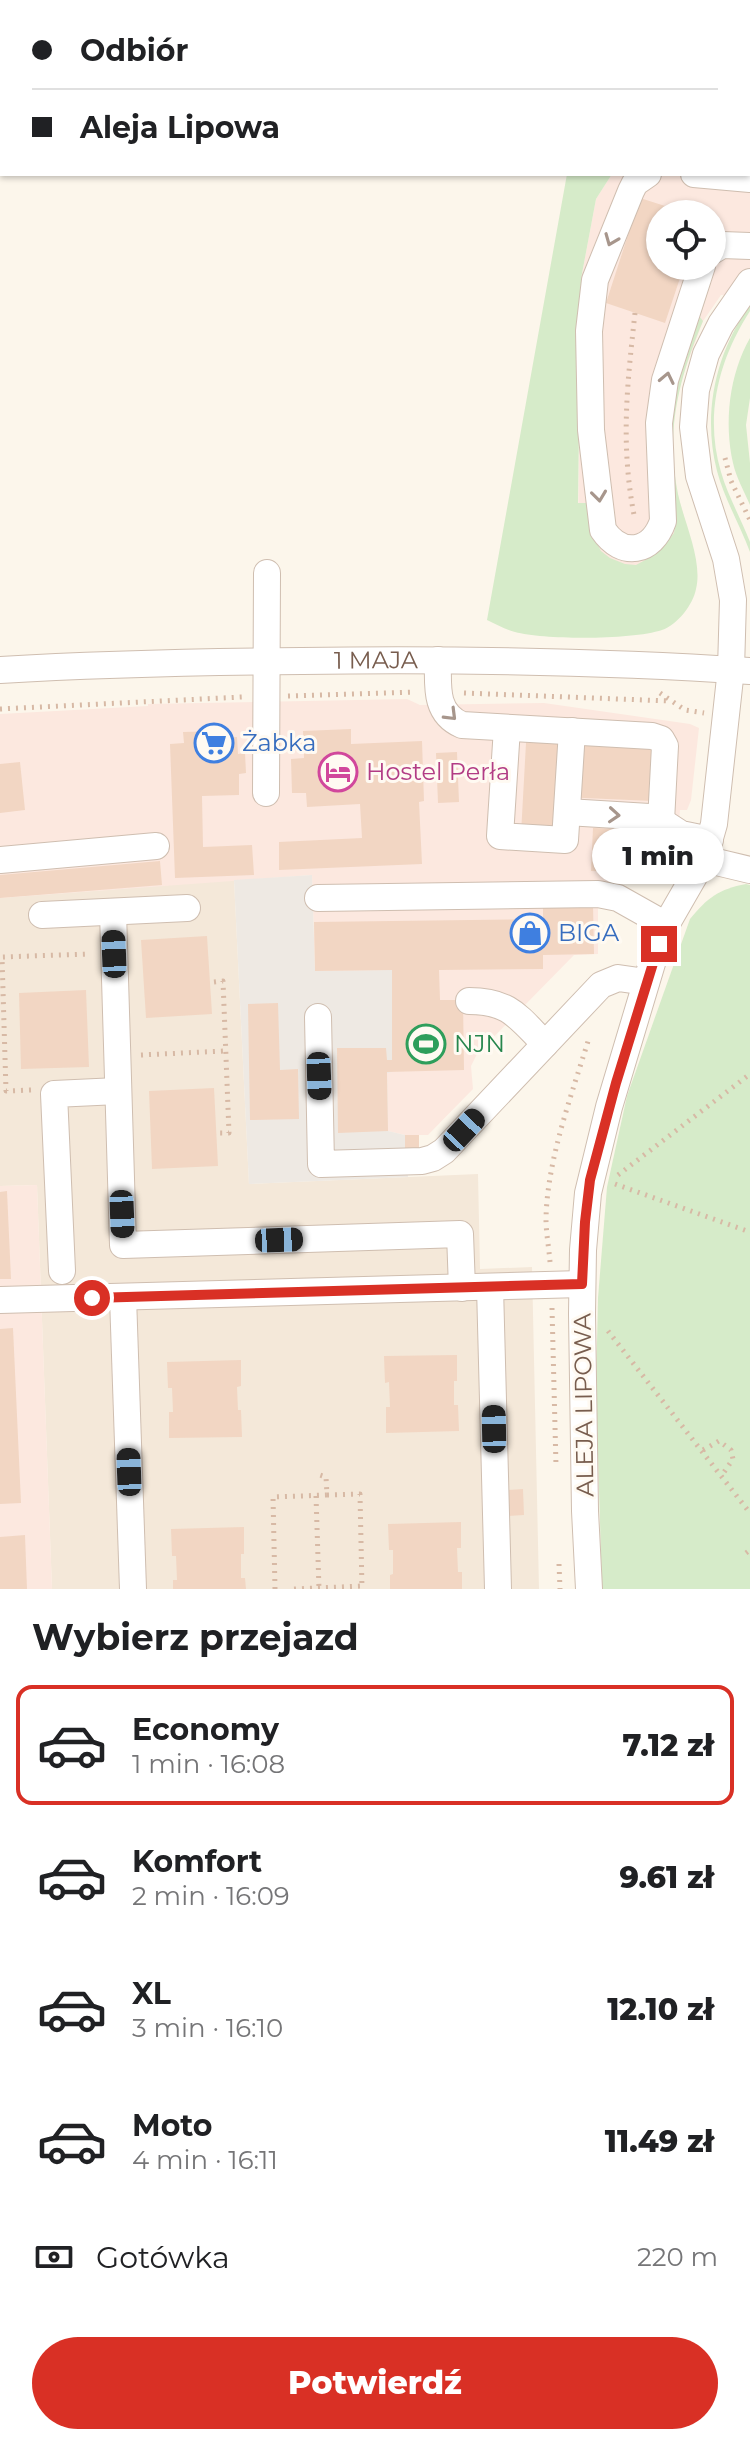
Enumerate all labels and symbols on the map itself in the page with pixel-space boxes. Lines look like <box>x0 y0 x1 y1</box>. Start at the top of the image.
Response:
one-way arrow <box>604 232 621 246</box>
one-way arrow <box>658 371 675 385</box>
one-way arrow <box>590 490 607 503</box>
street label: 1 MAJA <box>334 645 419 675</box>
one-way arrow <box>441 706 456 720</box>
supermarket icon: Żabka <box>193 722 235 764</box>
place label: Żabka <box>242 728 316 757</box>
hotel icon: Hostel Perła <box>317 751 359 793</box>
place label: Hostel Perła <box>366 757 510 786</box>
one-way arrow <box>608 806 621 823</box>
callout: 1 min <box>593 828 725 884</box>
shop icon: BIGA <box>509 912 551 954</box>
place label: BIGA <box>558 918 620 947</box>
route end <box>641 926 677 962</box>
car <box>101 930 127 978</box>
sports icon: NJN <box>405 1023 447 1065</box>
place label: NJN <box>454 1029 505 1058</box>
car <box>306 1052 332 1100</box>
car <box>439 1104 489 1156</box>
car <box>109 1190 135 1238</box>
car <box>255 1227 303 1253</box>
route start <box>74 1280 110 1316</box>
street label: ALEJA LIPOWA <box>567 1312 600 1497</box>
car <box>482 1405 506 1453</box>
car <box>116 1448 142 1496</box>

